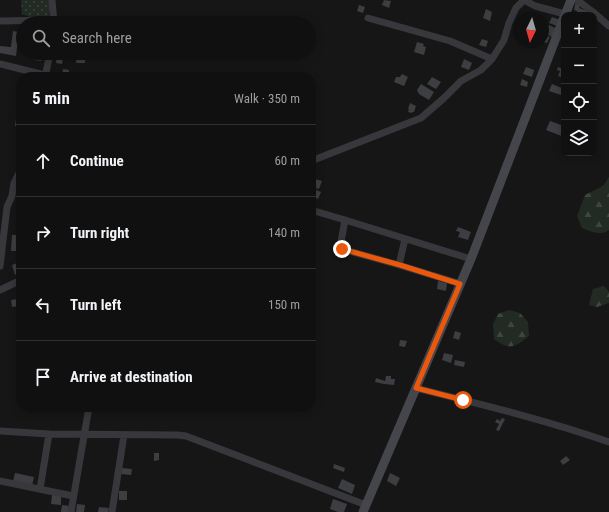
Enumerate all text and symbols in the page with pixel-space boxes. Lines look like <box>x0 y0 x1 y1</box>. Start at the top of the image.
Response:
north arrow <box>513 12 549 48</box>
map controls <box>561 12 597 156</box>
button: + <box>561 12 597 48</box>
search box <box>16 16 316 60</box>
icon: search <box>30 27 52 49</box>
text: Search here <box>62 29 132 47</box>
button: − <box>561 48 597 84</box>
button: locate <box>561 84 597 120</box>
text: 5 min <box>32 88 70 108</box>
text: Walk · 350 m <box>234 91 300 106</box>
button: layers <box>561 120 597 156</box>
icon: ahead <box>32 150 54 172</box>
text: Continue <box>70 152 124 170</box>
text: 60 m <box>274 153 300 168</box>
icon: right <box>32 222 54 244</box>
text: Turn right <box>70 224 129 242</box>
text: 140 m <box>268 225 300 240</box>
route end <box>333 240 351 258</box>
icon: left <box>32 294 54 316</box>
text: Turn left <box>70 296 121 314</box>
text: 150 m <box>268 297 300 312</box>
icon: arrive <box>32 366 54 388</box>
text: Arrive at destination <box>70 368 193 386</box>
route start <box>454 391 472 409</box>

